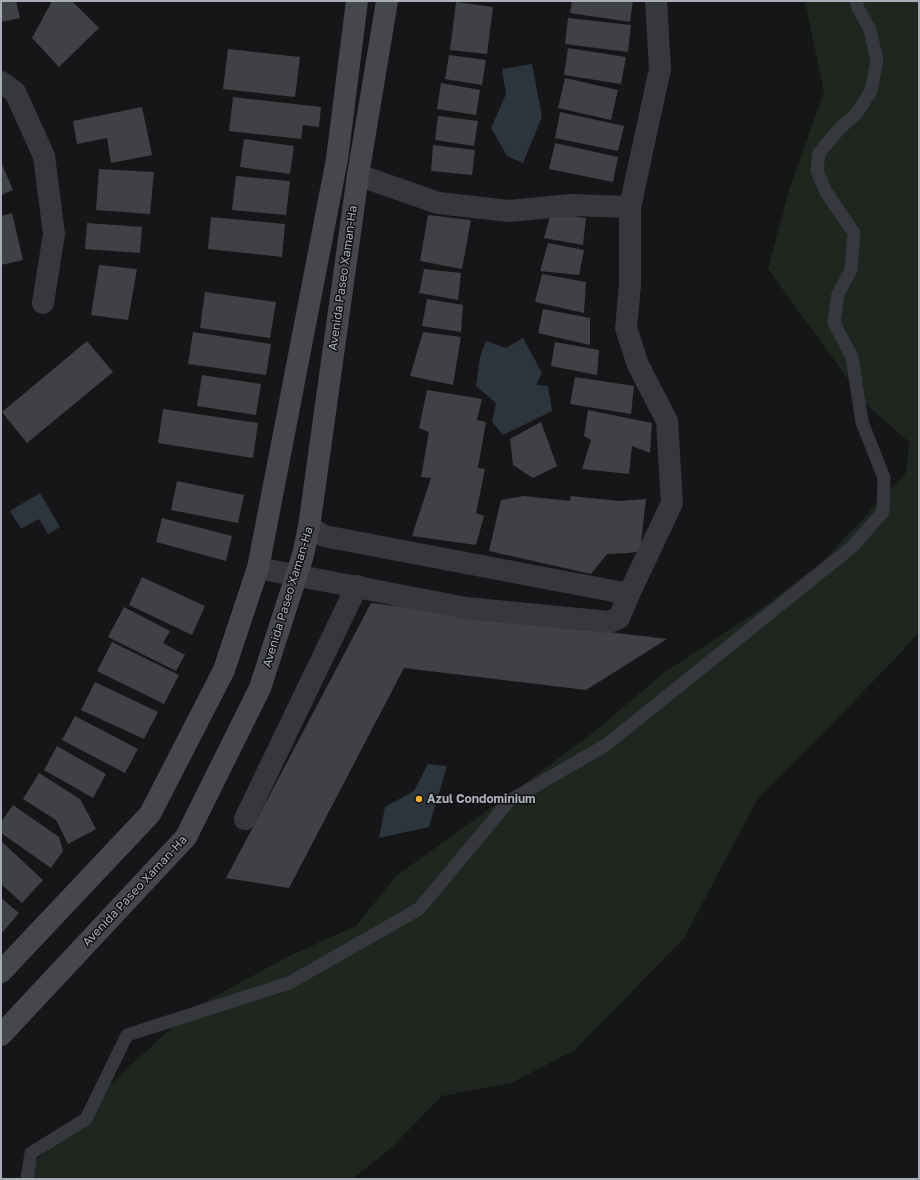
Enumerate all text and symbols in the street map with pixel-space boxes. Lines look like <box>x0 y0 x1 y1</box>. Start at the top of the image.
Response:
street label: Avenida Paseo Xaman-Ha <box>326 205 360 351</box>
street label: Avenida Paseo Xaman-Ha <box>260 525 316 669</box>
place label: Azul Condominium <box>427 792 536 806</box>
marker: Azul Condominium <box>414 794 424 804</box>
street label: Avenida Paseo Xaman-Ha <box>80 833 190 949</box>

